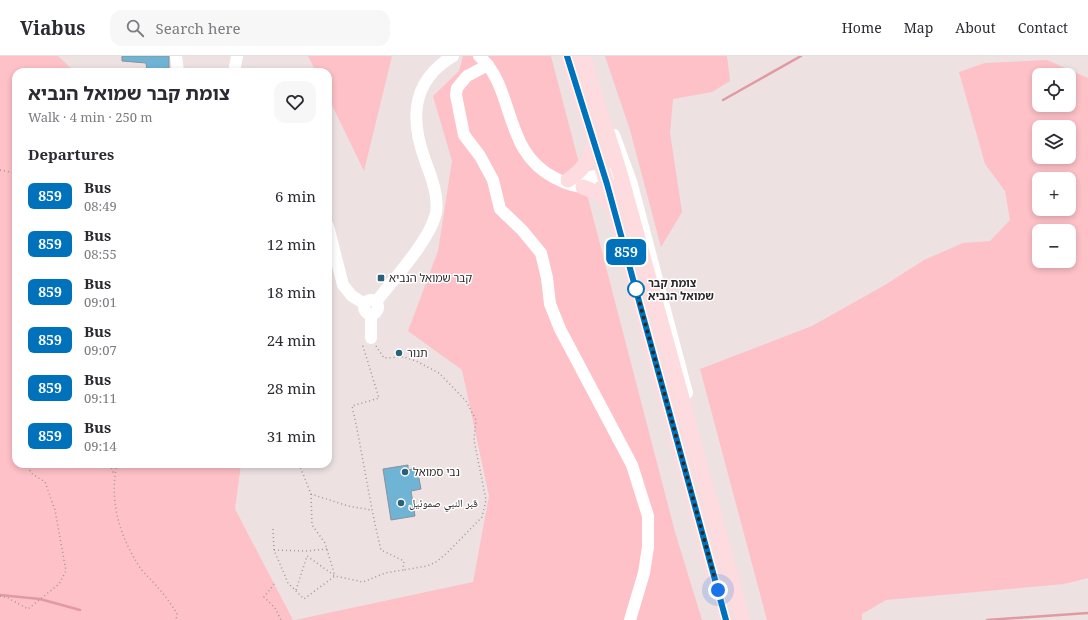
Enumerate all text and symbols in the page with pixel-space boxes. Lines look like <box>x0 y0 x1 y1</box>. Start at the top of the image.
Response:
search box <box>110 10 390 46</box>
text: Viabus <box>20 15 86 41</box>
icon: search <box>124 17 146 39</box>
text: Search here <box>156 18 241 38</box>
text: Home <box>842 18 882 37</box>
text: Map <box>904 18 933 37</box>
text: About <box>955 18 996 37</box>
text: Contact <box>1018 18 1068 37</box>
map controls <box>1032 68 1076 268</box>
button: locate <box>1032 68 1076 112</box>
text: צומת קבר שמואל הנביא <box>28 80 230 106</box>
button: heart <box>274 81 316 123</box>
text: Walk · 4 min · 250 m <box>28 108 153 126</box>
button: layers <box>1032 120 1076 164</box>
text: Departures <box>28 144 114 164</box>
button: + <box>1032 172 1076 216</box>
text: Bus <box>84 177 111 197</box>
text: 859 <box>38 186 62 205</box>
text: 6 min <box>275 186 316 206</box>
text: 08:49 <box>84 197 117 215</box>
button: − <box>1032 224 1076 268</box>
text: Bus <box>84 225 111 245</box>
text: 859 <box>38 234 62 253</box>
text: 12 min <box>267 234 316 254</box>
line badge: 859 <box>603 239 649 265</box>
text: 859 <box>614 242 638 261</box>
text: 08:55 <box>84 245 117 263</box>
place label: קבר שמואל הנביא <box>389 270 472 285</box>
text: Bus <box>84 273 111 293</box>
marker: קבר שמואל הנביא <box>376 273 386 283</box>
place label: צומת קבר שמואל הנביא <box>648 275 714 303</box>
marker: צומת קבר שמואל הנביא <box>627 280 645 298</box>
text: 859 <box>38 282 62 301</box>
text: 18 min <box>267 282 316 302</box>
text: 09:01 <box>84 293 117 311</box>
text: Bus <box>84 321 111 341</box>
text: 859 <box>38 330 62 349</box>
text: 24 min <box>267 330 316 350</box>
text: 09:07 <box>84 341 117 359</box>
place label: תנור <box>407 345 428 360</box>
marker: תנור <box>394 348 404 358</box>
text: Bus <box>84 369 111 389</box>
text: 859 <box>38 378 62 397</box>
text: 28 min <box>267 378 316 398</box>
text: 09:11 <box>84 389 117 407</box>
text: Bus <box>84 417 111 437</box>
text: 859 <box>38 426 62 445</box>
text: 31 min <box>267 426 316 446</box>
text: 09:14 <box>84 437 117 455</box>
place label: נבי סמואל <box>413 464 460 479</box>
marker: נבי סמואל <box>400 467 410 477</box>
place label: قبر النبي صموئيل <box>409 495 478 512</box>
marker: قبر النبي صموئيل <box>396 498 406 508</box>
your location <box>708 580 728 600</box>

